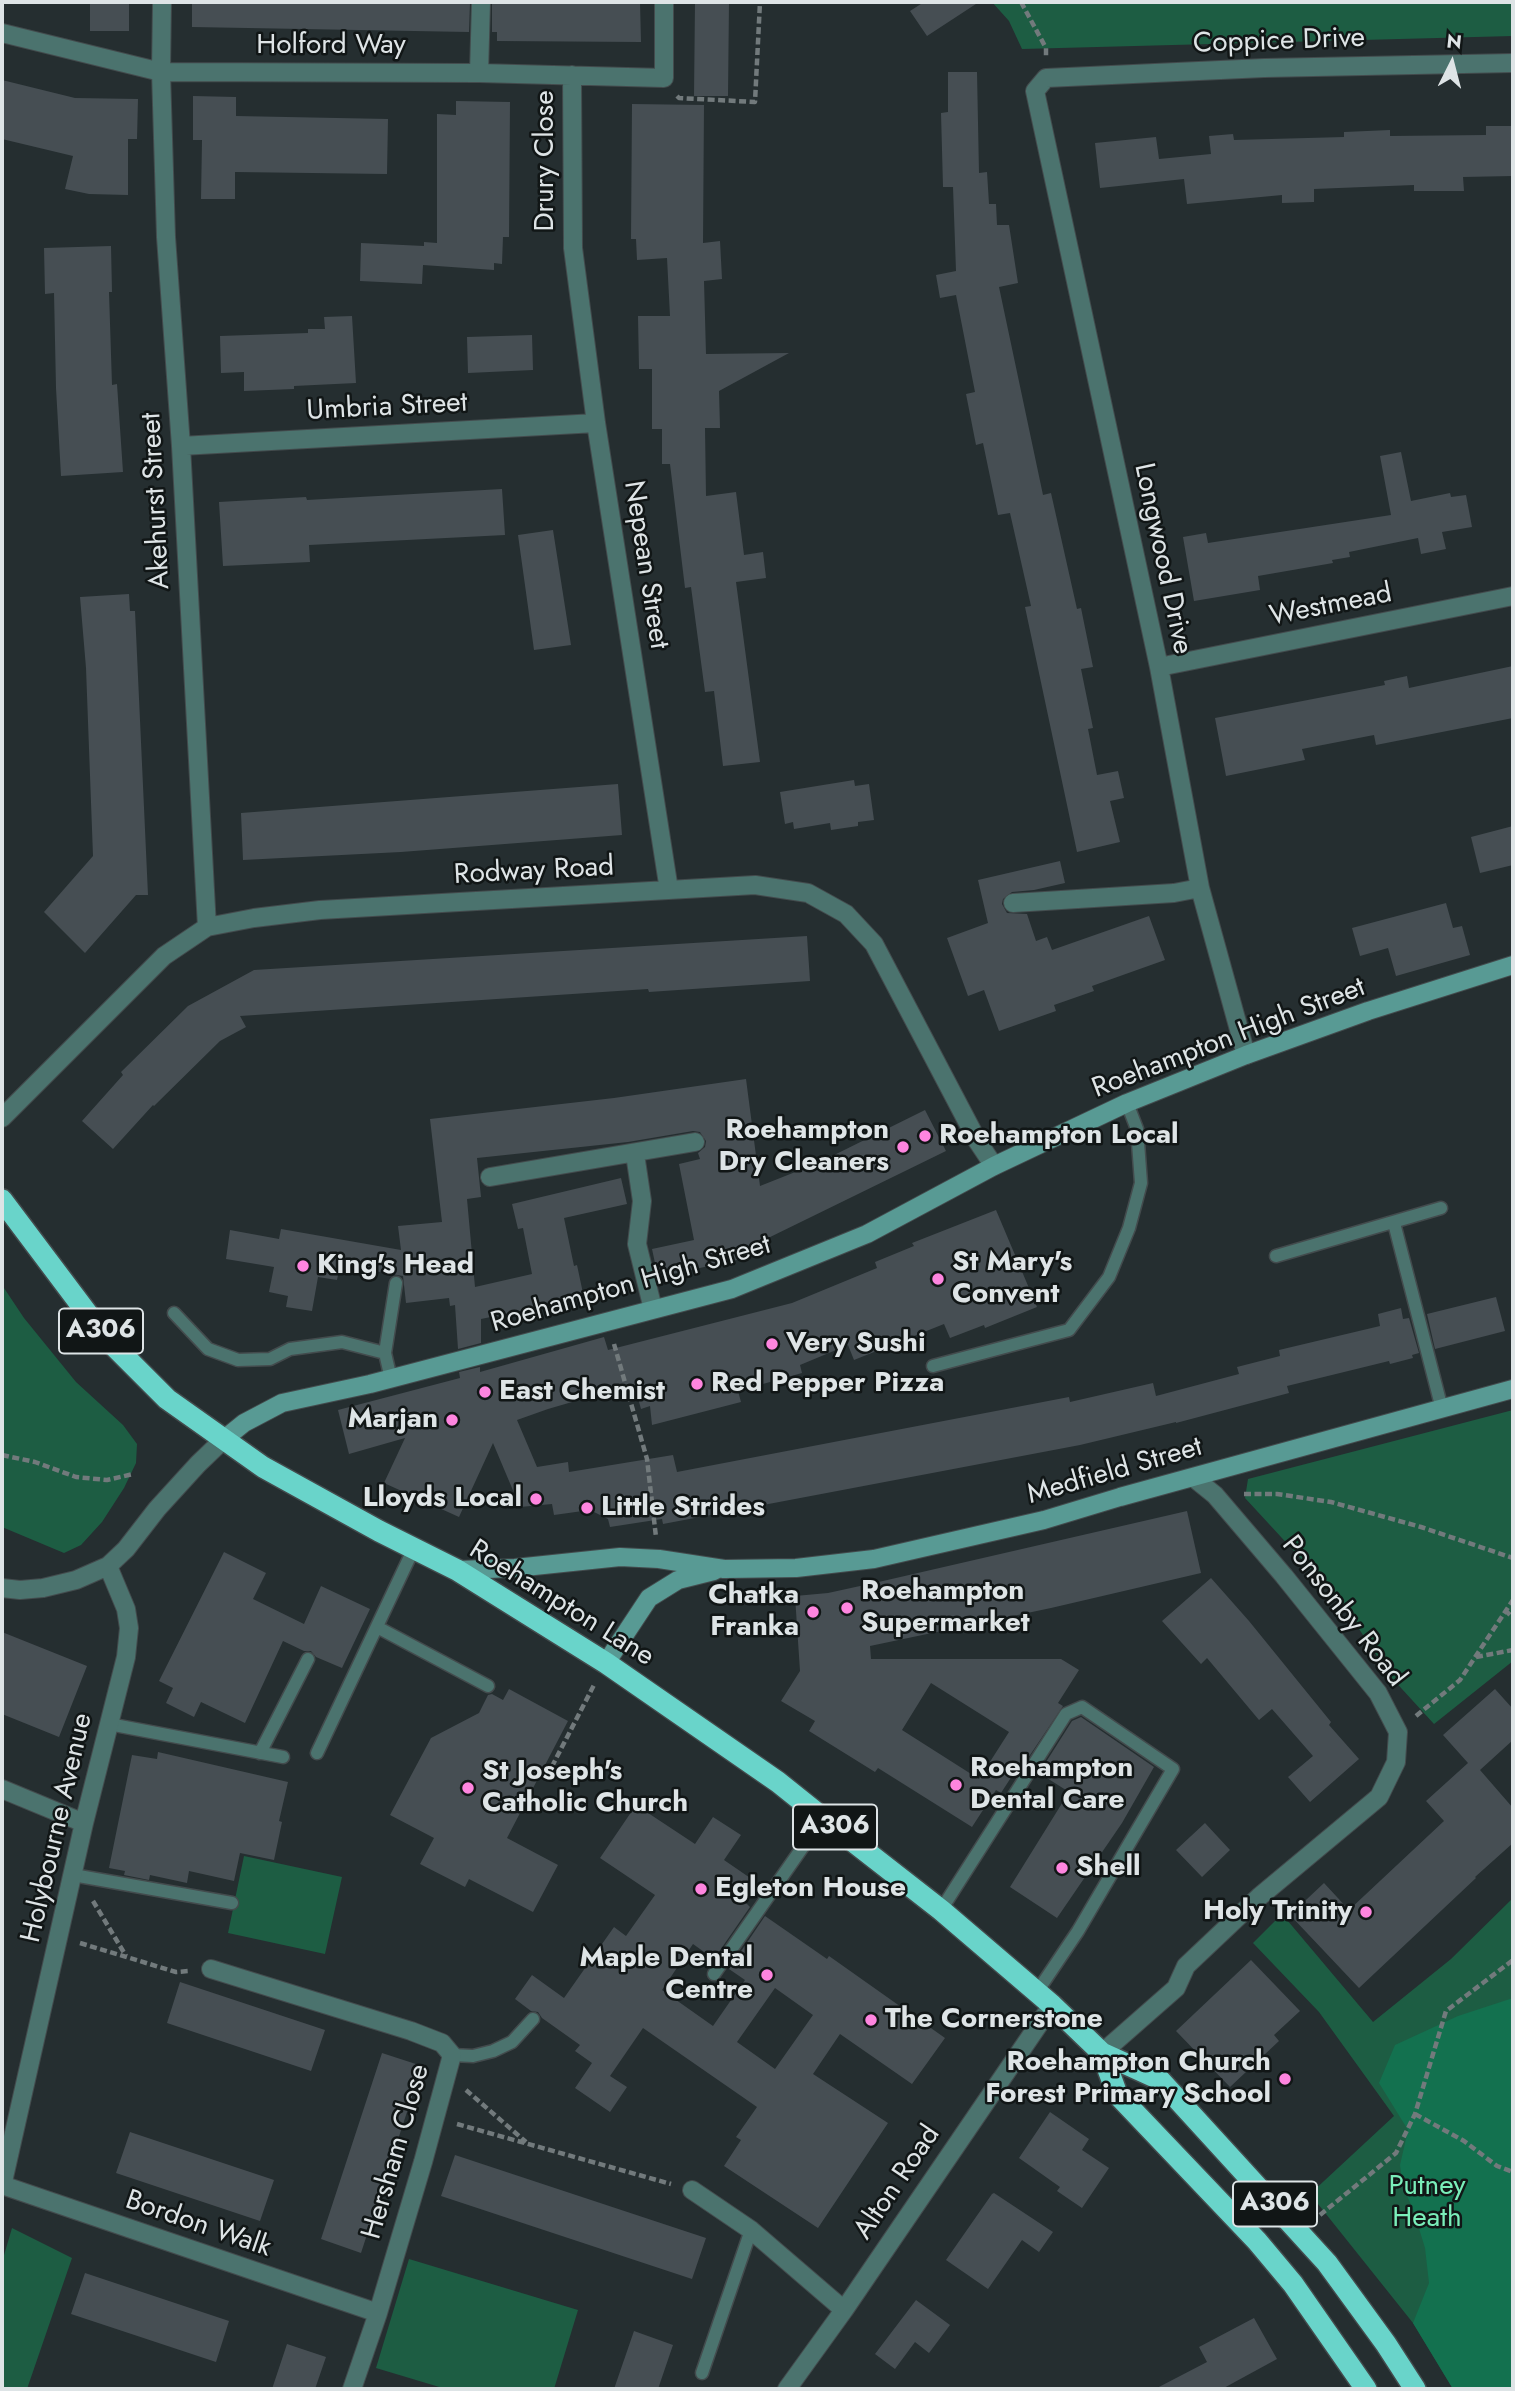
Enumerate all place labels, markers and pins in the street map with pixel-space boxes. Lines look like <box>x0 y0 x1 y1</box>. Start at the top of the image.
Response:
place label: Roehampton Dry Cleaners <box>718 1114 889 1180</box>
place label: Roehampton Local <box>939 1119 1179 1153</box>
marker: Roehampton Local <box>917 1128 933 1144</box>
marker: Roehampton Dry Cleaners <box>895 1139 911 1155</box>
place label: St Mary's Convent <box>952 1246 1072 1312</box>
place label: King's Head <box>317 1249 474 1283</box>
marker: King's Head <box>295 1258 311 1274</box>
marker: St Mary's Convent <box>930 1271 946 1287</box>
place label: Very Sushi <box>786 1327 926 1361</box>
marker: Very Sushi <box>764 1336 780 1352</box>
place label: Red Pepper Pizza <box>711 1367 944 1401</box>
place label: East Chemist <box>499 1375 665 1409</box>
marker: Red Pepper Pizza <box>689 1376 705 1392</box>
marker: East Chemist <box>477 1384 493 1400</box>
place label: Marjan <box>348 1403 438 1437</box>
marker: Marjan <box>444 1412 460 1428</box>
place label: Lloyds Local <box>363 1482 522 1516</box>
marker: Lloyds Local <box>528 1491 544 1507</box>
place label: Little Strides <box>601 1491 765 1525</box>
marker: Little Strides <box>579 1500 595 1516</box>
place label: Roehampton Supermarket <box>861 1575 1030 1641</box>
place label: Chatka Franka <box>708 1579 799 1645</box>
marker: Roehampton Supermarket <box>839 1600 855 1616</box>
marker: Chatka Franka <box>805 1604 821 1620</box>
place label: Roehampton Dental Care <box>970 1752 1133 1818</box>
place label: St Joseph's Catholic Church <box>482 1755 688 1821</box>
marker: Roehampton Dental Care <box>948 1777 964 1793</box>
marker: St Joseph's Catholic Church <box>460 1780 476 1796</box>
place label: Shell <box>1076 1851 1141 1885</box>
marker: Shell <box>1054 1860 1070 1876</box>
place label: Egleton House <box>715 1872 906 1906</box>
marker: Egleton House <box>693 1881 709 1897</box>
place label: Holy Trinity <box>1203 1895 1352 1929</box>
marker: Holy Trinity <box>1358 1904 1374 1920</box>
place label: Maple Dental Centre <box>579 1942 753 2008</box>
marker: Maple Dental Centre <box>759 1967 775 1983</box>
place label: The Cornerstone <box>885 2003 1103 2037</box>
marker: The Cornerstone <box>863 2012 879 2028</box>
place label: Roehampton Church Forest Primary School <box>985 2046 1271 2112</box>
marker: Roehampton Church Forest Primary School <box>1277 2071 1293 2087</box>

